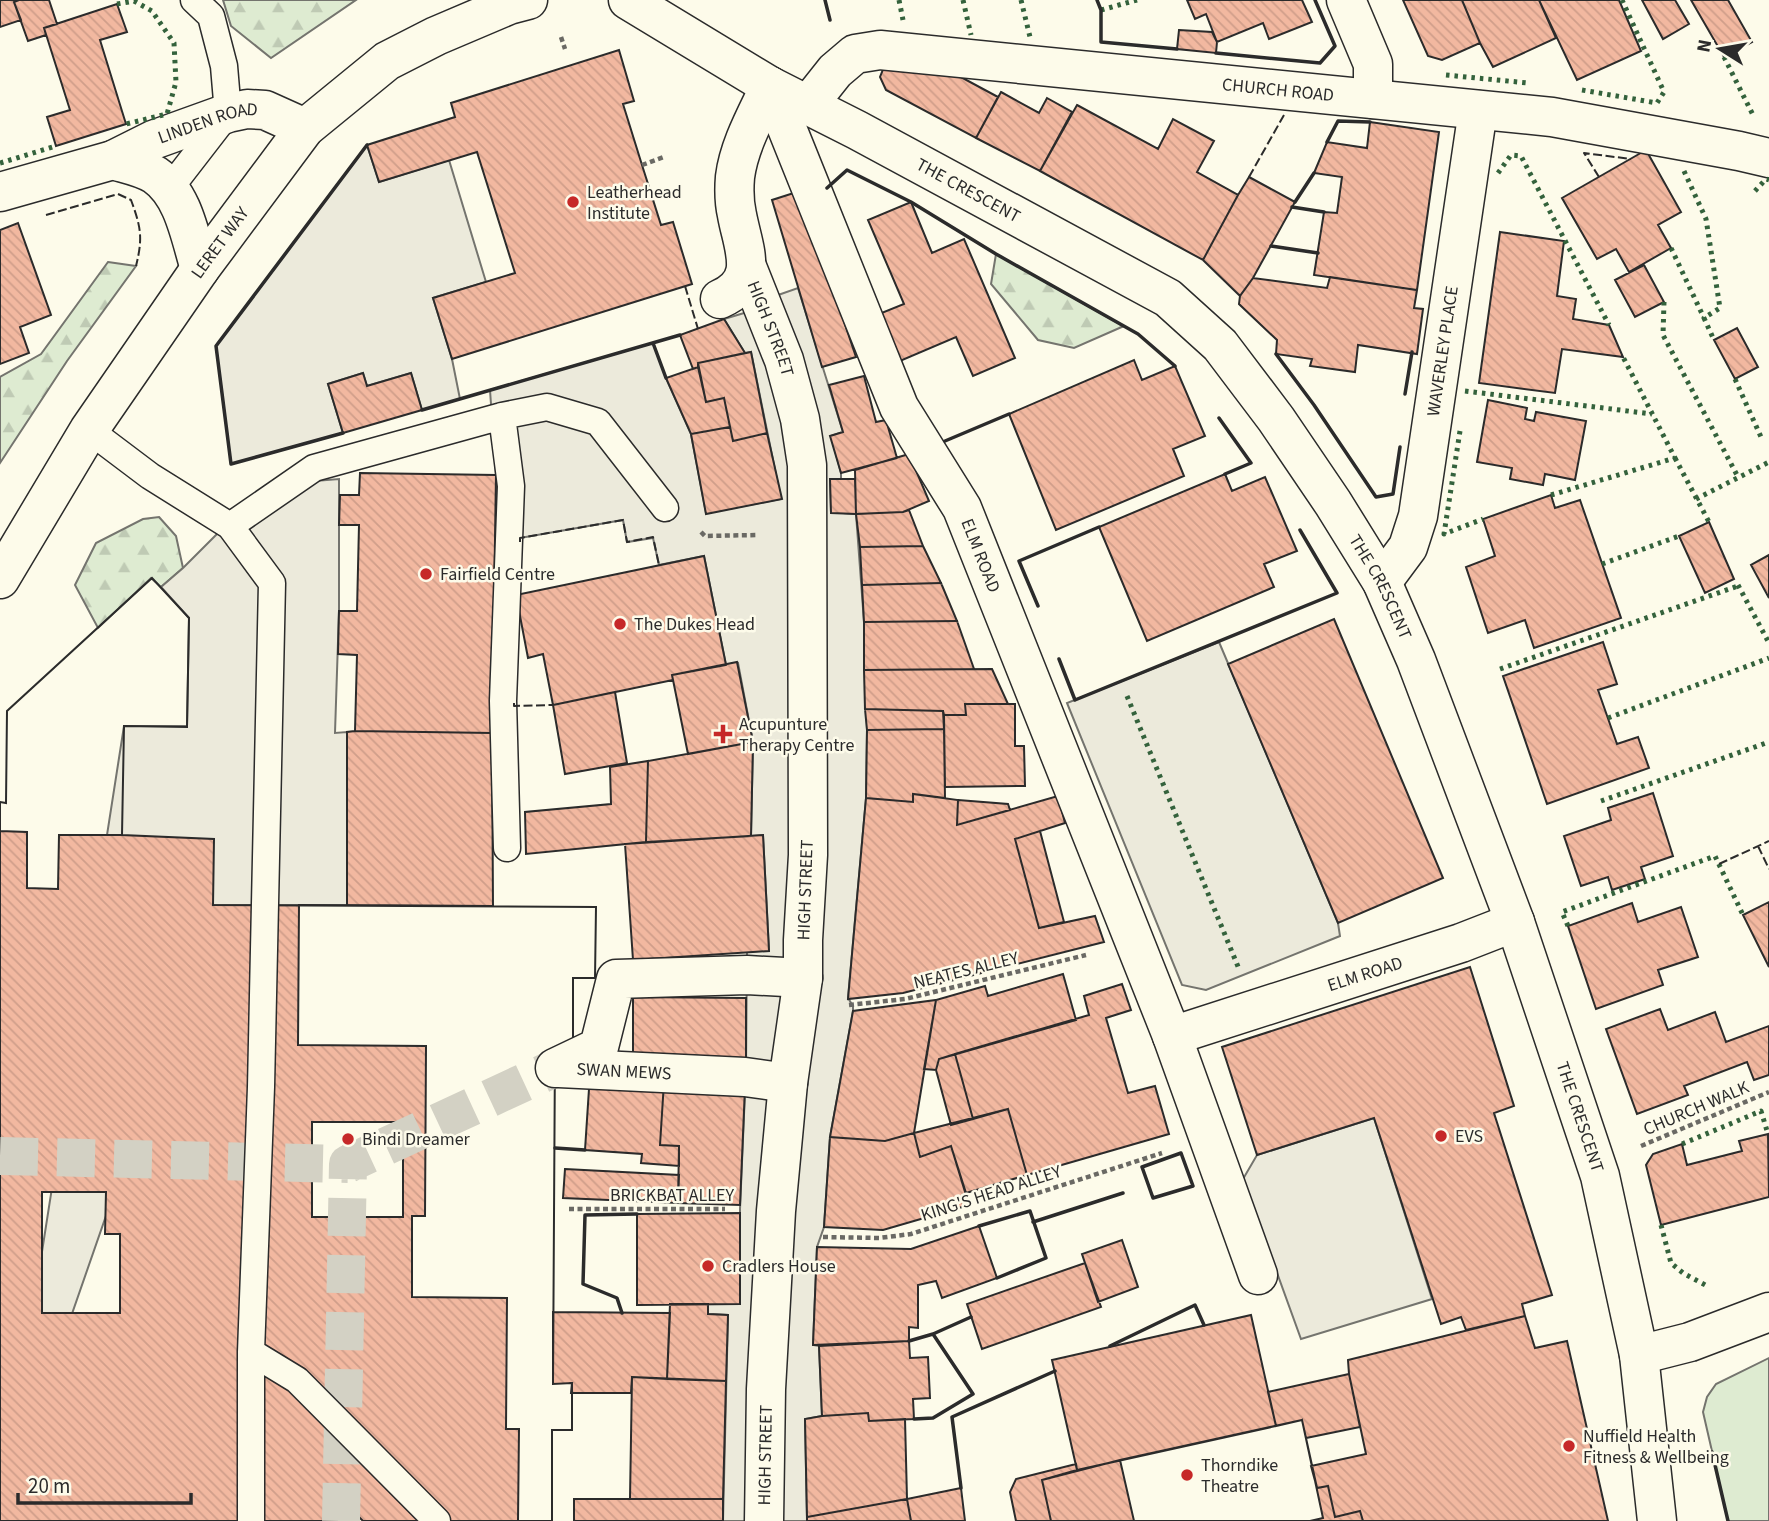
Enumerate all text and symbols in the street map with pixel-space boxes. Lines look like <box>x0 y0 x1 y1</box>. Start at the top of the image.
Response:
north arrow <box>1685 14 1755 84</box>
text: N <box>1690 37 1719 55</box>
street label: CHURCH ROAD <box>1221 72 1335 108</box>
street label: LINDEN ROAD <box>154 97 258 150</box>
street label: THE CRESCENT <box>911 152 1025 229</box>
place label: Leatherhead Institute <box>587 180 682 226</box>
marker: Leatherhead Institute <box>565 194 581 210</box>
street label: LERET WAY <box>185 202 255 284</box>
street label: HIGH STREET <box>741 277 800 379</box>
street label: WAVERLEY PLACE <box>1421 284 1465 418</box>
street label: ELM ROAD <box>954 515 1006 596</box>
street label: THE CRESCENT <box>1342 530 1418 644</box>
place label: Fairfield Centre <box>440 562 555 587</box>
marker: Fairfield Centre <box>418 566 434 582</box>
place label: The Dukes Head <box>634 612 755 637</box>
marker: The Dukes Head <box>612 616 628 632</box>
place label: Acupunture Therapy Centre <box>739 712 854 758</box>
marker: Acupunture Therapy Centre <box>713 724 733 744</box>
street label: HIGH STREET <box>791 839 820 941</box>
street label: NEATES ALLEY <box>911 945 1022 996</box>
street label: ELM ROAD <box>1324 951 1406 998</box>
street label: SWAN MEWS <box>576 1057 672 1086</box>
street label: THE CRESCENT <box>1550 1058 1610 1176</box>
street label: CHURCH WALK <box>1639 1075 1753 1142</box>
place label: EVS <box>1455 1124 1483 1149</box>
place label: Bindi Dreamer <box>362 1127 471 1152</box>
marker: EVS <box>1433 1128 1449 1144</box>
marker: Bindi Dreamer <box>340 1131 356 1147</box>
street label: KING'S HEAD ALLEY <box>918 1159 1065 1228</box>
street label: BRICKBAT ALLEY <box>610 1183 735 1208</box>
place label: Cradlers House <box>722 1254 836 1279</box>
marker: Cradlers House <box>700 1258 716 1274</box>
street label: HIGH STREET <box>752 1404 779 1506</box>
place label: Nuffield Health Fitness & Wellbeing <box>1583 1424 1729 1470</box>
marker: Nuffield Health Fitness & Wellbeing <box>1561 1438 1577 1454</box>
place label: Thorndike Theatre <box>1201 1453 1278 1499</box>
scale bar <box>18 1462 191 1506</box>
marker: Thorndike Theatre <box>1179 1467 1195 1483</box>
text: 20 m <box>28 1471 70 1501</box>

